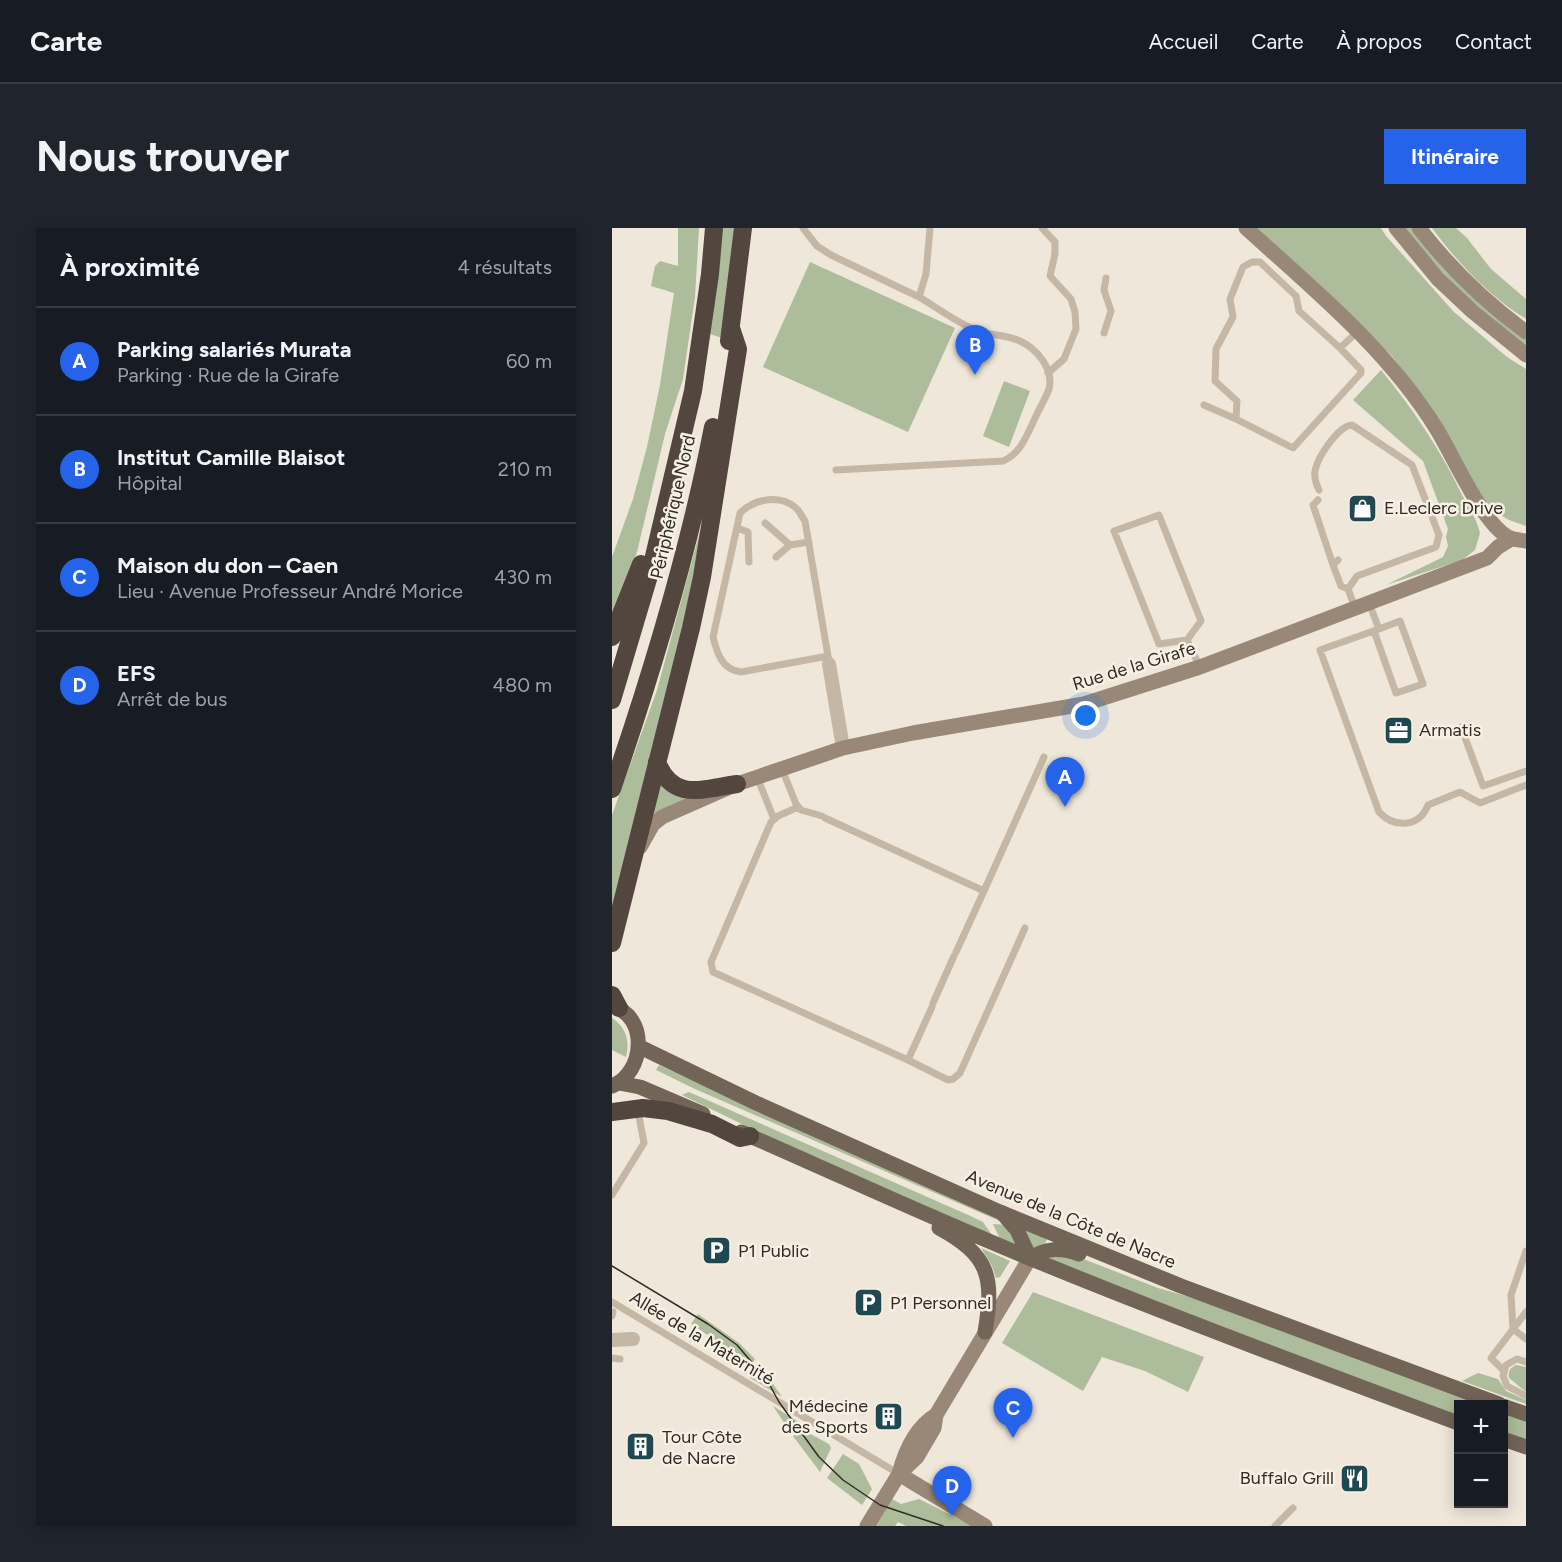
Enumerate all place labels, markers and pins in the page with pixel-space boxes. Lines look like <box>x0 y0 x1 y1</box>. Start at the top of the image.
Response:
pin: B <box>956 326 994 375</box>
shop icon: E.Leclerc Drive <box>1347 492 1379 524</box>
place label: E.Leclerc Drive <box>1384 497 1503 519</box>
office icon: Armatis <box>1382 714 1414 746</box>
place label: Armatis <box>1419 719 1481 741</box>
pin: A <box>1046 758 1084 807</box>
parking icon: P1 Public <box>701 1235 733 1267</box>
place label: P1 Public <box>738 1240 809 1262</box>
parking icon: P1 Personnel <box>853 1287 885 1319</box>
place label: P1 Personnel <box>890 1292 991 1314</box>
pin: C <box>994 1388 1032 1438</box>
place label: Médecine des Sports <box>781 1395 868 1438</box>
building icon: Médecine des Sports <box>873 1400 905 1432</box>
place label: Tour Côte de Nacre <box>662 1426 742 1469</box>
building icon: Tour Côte de Nacre <box>625 1431 657 1463</box>
restaurant icon: Buffalo Grill <box>1339 1462 1371 1494</box>
pin: D <box>932 1466 972 1516</box>
place label: Buffalo Grill <box>1240 1467 1334 1489</box>

